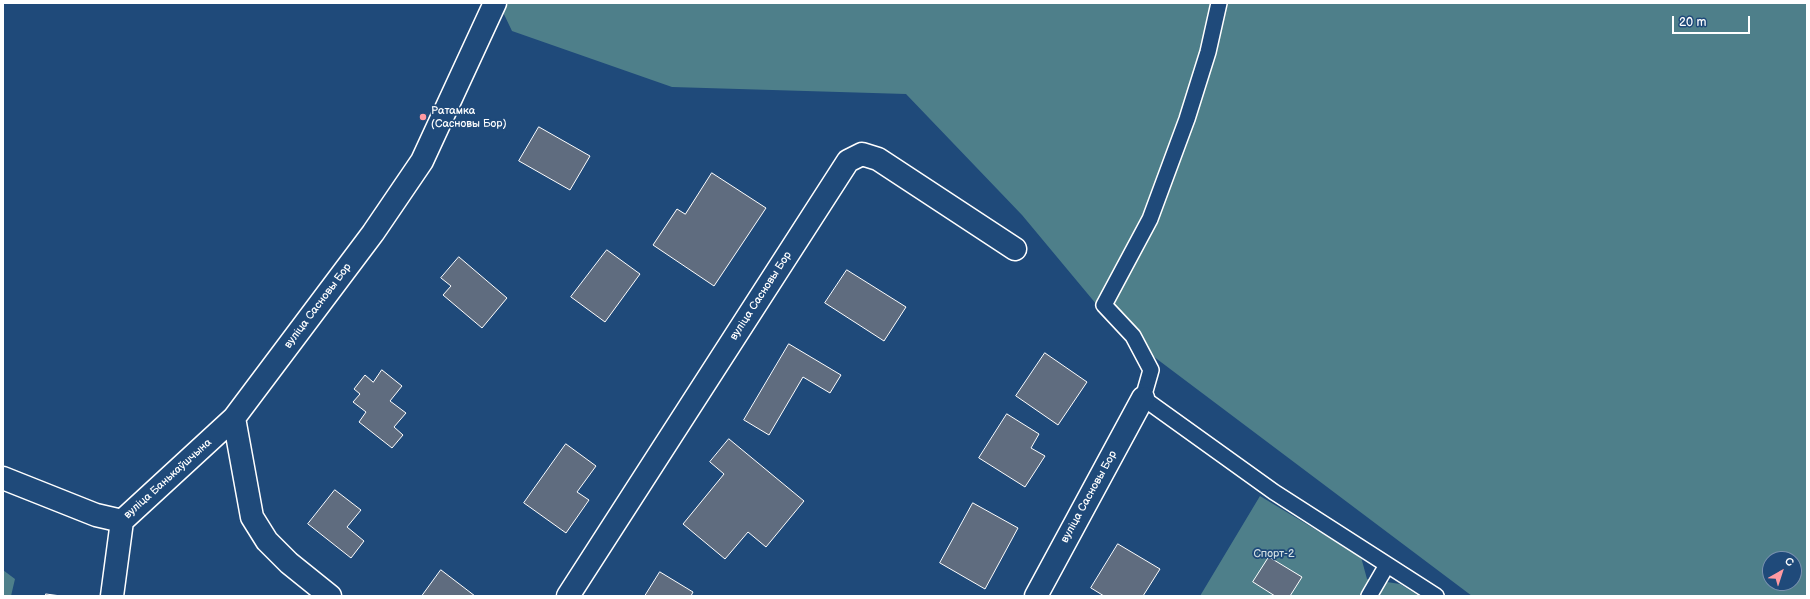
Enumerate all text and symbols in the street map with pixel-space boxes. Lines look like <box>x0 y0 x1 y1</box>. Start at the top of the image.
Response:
scale bar <box>1674 8 1752 34</box>
text: 20 m <box>1679 15 1706 30</box>
place label: Ратамка (Сасновы Бор) <box>431 104 507 130</box>
marker: Ратамка (Сасновы Бор) <box>418 112 428 122</box>
street label: вуліца Сасновы Бор <box>727 249 795 343</box>
street label: вуліца Сасновы Бор <box>282 261 354 351</box>
street label: вуліца Банькаўшчына <box>121 436 215 522</box>
street label: вуліца Сасновы Бор <box>1058 449 1120 545</box>
park label: Спорт-2 <box>1253 547 1295 561</box>
north arrow <box>1762 551 1802 591</box>
text: С <box>1782 555 1796 570</box>

